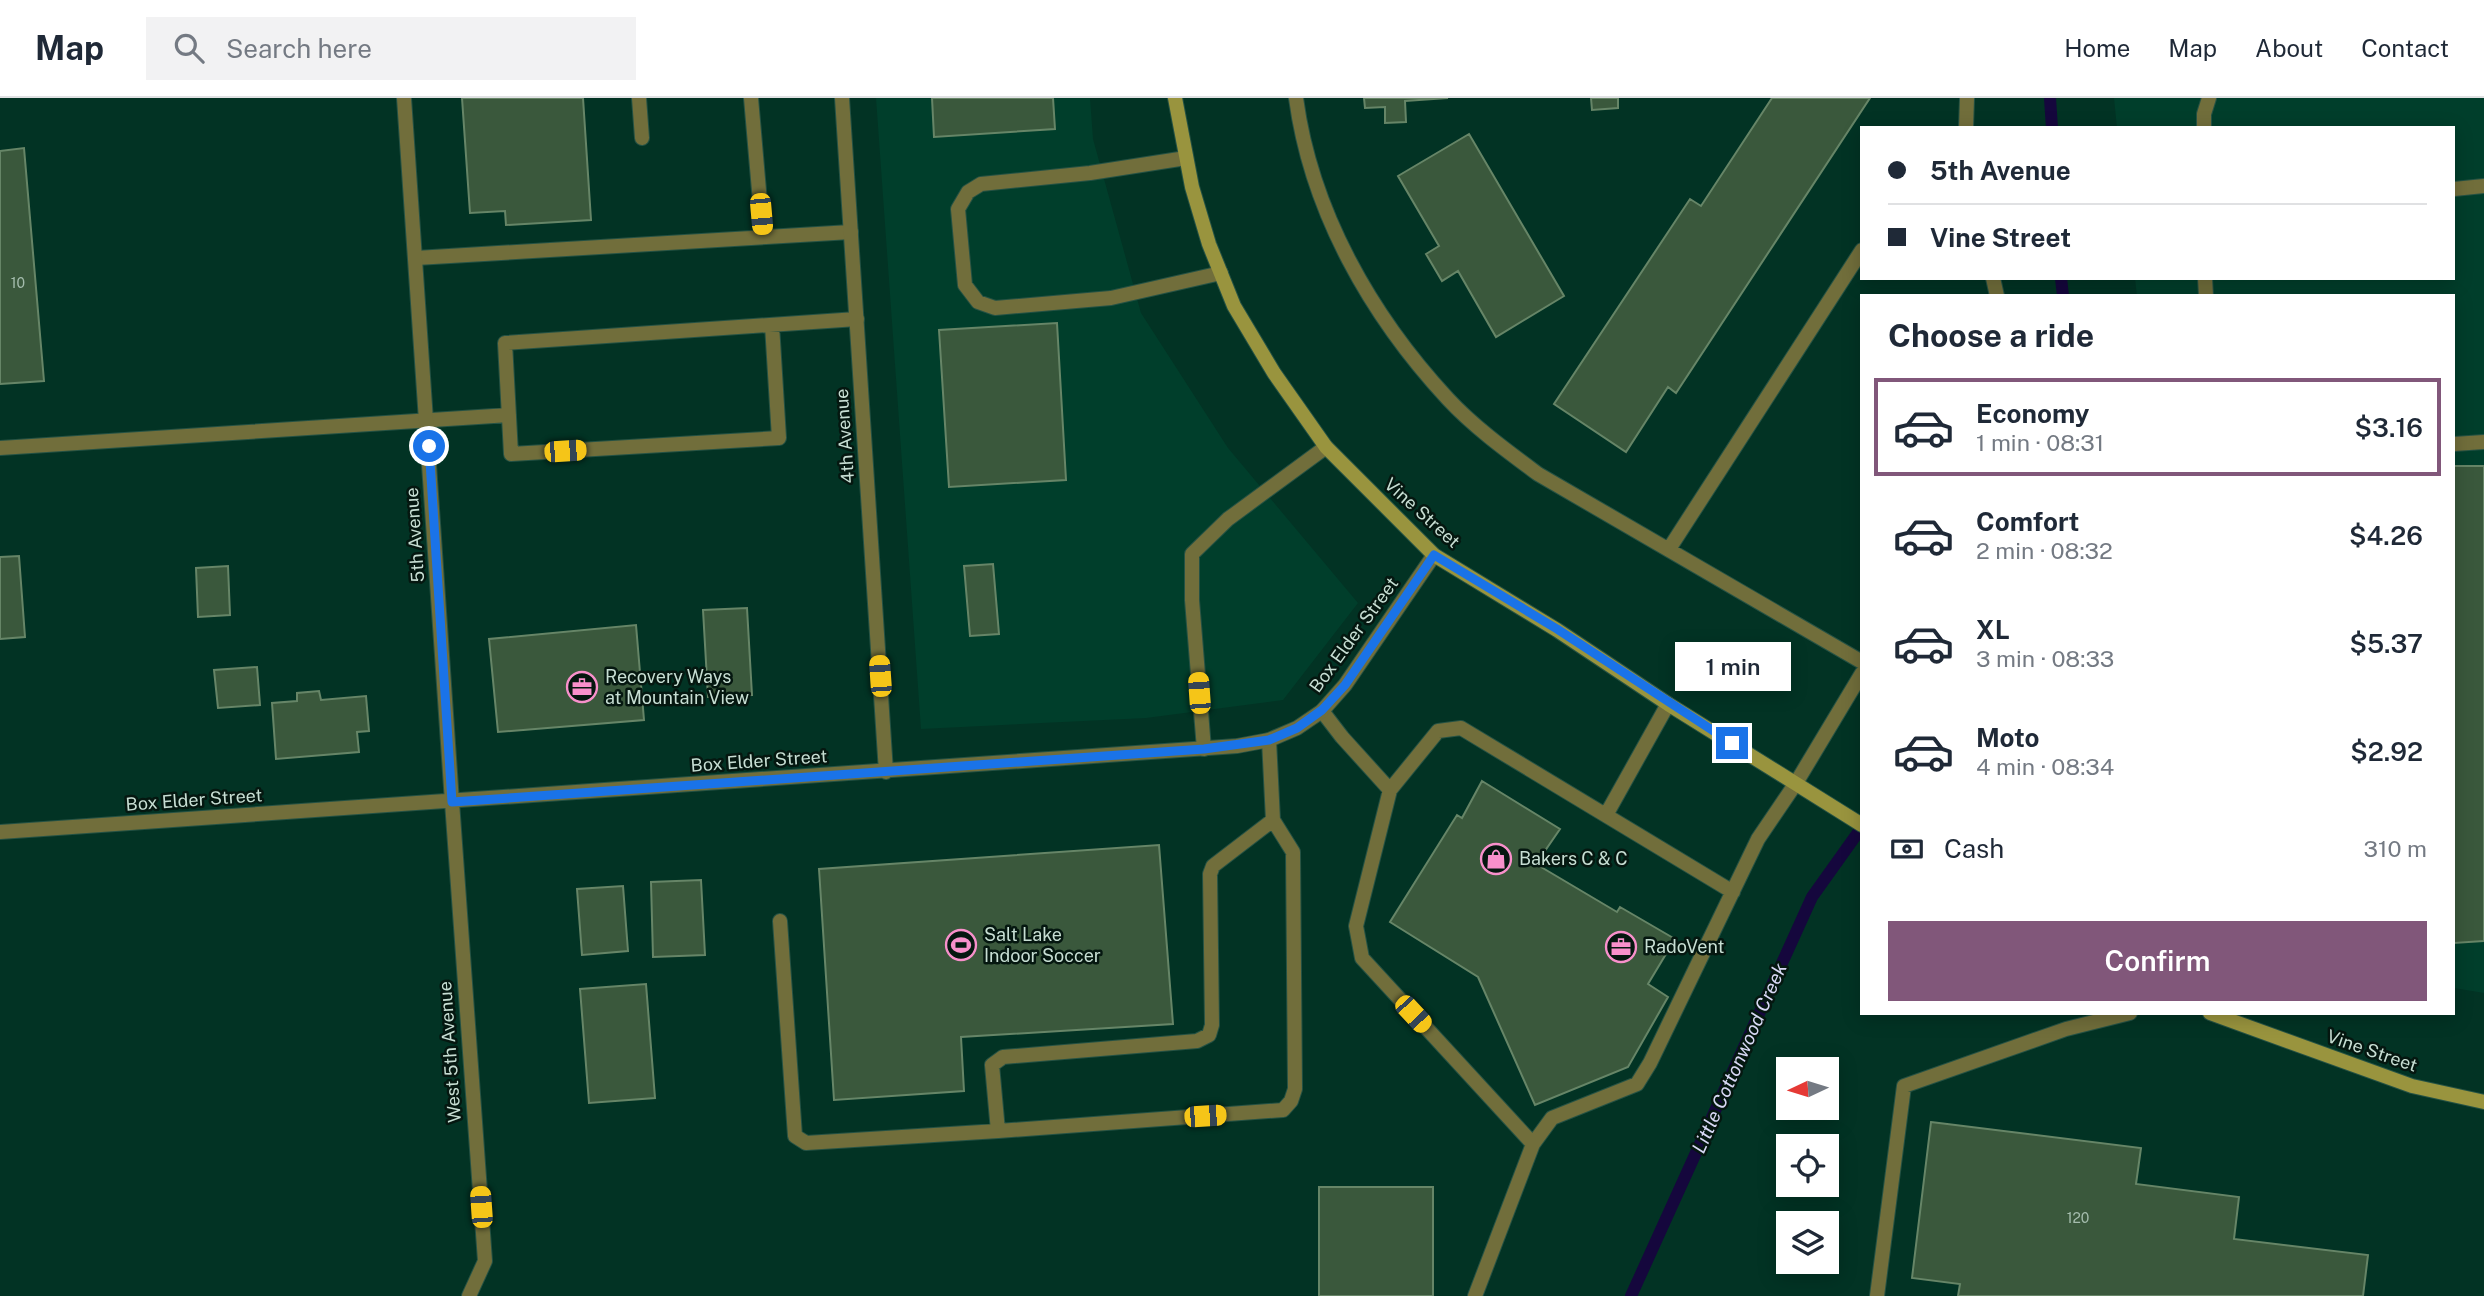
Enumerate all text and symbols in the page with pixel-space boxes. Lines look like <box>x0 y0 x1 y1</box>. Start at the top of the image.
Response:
search box <box>146 17 636 80</box>
text: Map <box>35 29 104 67</box>
icon: search <box>170 29 208 67</box>
text: Search here <box>226 33 372 64</box>
text: Home <box>2064 34 2130 62</box>
text: Map <box>2168 34 2217 62</box>
text: About <box>2255 34 2323 62</box>
text: Contact <box>2361 34 2449 62</box>
text: 5th Avenue <box>1930 155 2071 186</box>
car <box>749 192 774 236</box>
text: Vine Street <box>1930 222 2071 253</box>
house number: 10 <box>11 275 25 291</box>
text: Choose a ride <box>1888 317 2094 354</box>
street label: 4th Avenue <box>831 388 858 484</box>
icon: car <box>1892 396 1955 459</box>
text: Economy <box>1976 398 2089 429</box>
text: $3.16 <box>2355 412 2423 443</box>
text: 1 min · 08:31 <box>1976 429 2104 456</box>
route start <box>413 430 445 462</box>
car <box>544 439 587 463</box>
street label: Vine Street <box>1380 473 1464 552</box>
street label: 5th Avenue <box>401 487 428 583</box>
icon: car <box>1892 504 1955 567</box>
text: Comfort <box>1976 506 2079 537</box>
text: $4.26 <box>2349 520 2423 551</box>
text: 2 min · 08:32 <box>1976 537 2113 564</box>
street label: Box Elder Street <box>1305 573 1402 696</box>
icon: car <box>1892 612 1955 675</box>
text: XL <box>1976 614 2010 645</box>
text: $5.37 <box>2350 628 2423 659</box>
callout: 1 min <box>1674 642 1790 690</box>
text: 3 min · 08:33 <box>1976 645 2114 672</box>
text: 1 min <box>1706 653 1760 680</box>
car <box>869 654 892 698</box>
place label: Recovery Ways at Mountain View <box>605 666 749 708</box>
office icon: Recovery Ways at Mountain View <box>565 670 599 704</box>
car <box>1188 671 1211 715</box>
icon: car <box>1892 720 1955 783</box>
text: Moto <box>1976 722 2039 753</box>
route end <box>1716 727 1748 759</box>
text: $2.92 <box>2350 736 2423 767</box>
street label: Box Elder Street <box>690 745 828 776</box>
text: 4 min · 08:34 <box>1976 753 2114 780</box>
street label: Box Elder Street <box>125 784 263 815</box>
icon: cash <box>1888 830 1926 868</box>
text: Cash <box>1944 833 2004 864</box>
text: 310 m <box>2364 835 2427 862</box>
shop icon: Bakers C & C <box>1479 842 1513 876</box>
place label: Bakers C & C <box>1519 848 1628 869</box>
button: Confirm <box>1888 921 2427 1001</box>
place label: Salt Lake Indoor Soccer <box>984 924 1101 966</box>
sports icon: Salt Lake Indoor Soccer <box>944 928 978 962</box>
office icon: RadoVent <box>1604 930 1638 964</box>
place label: RadoVent <box>1644 936 1725 957</box>
water label: Little Cottonwood Creek <box>1687 959 1791 1156</box>
street label: West 5th Avenue <box>434 981 465 1124</box>
car <box>1391 991 1436 1037</box>
street label: Vine Street <box>2324 1025 2420 1076</box>
north arrow <box>1776 1057 1839 1120</box>
map controls <box>1776 1057 1839 1274</box>
car <box>1184 1104 1227 1128</box>
button: locate <box>1776 1134 1839 1197</box>
car <box>470 1185 493 1229</box>
house number: 120 <box>2067 1210 2089 1226</box>
button: layers <box>1776 1211 1839 1274</box>

